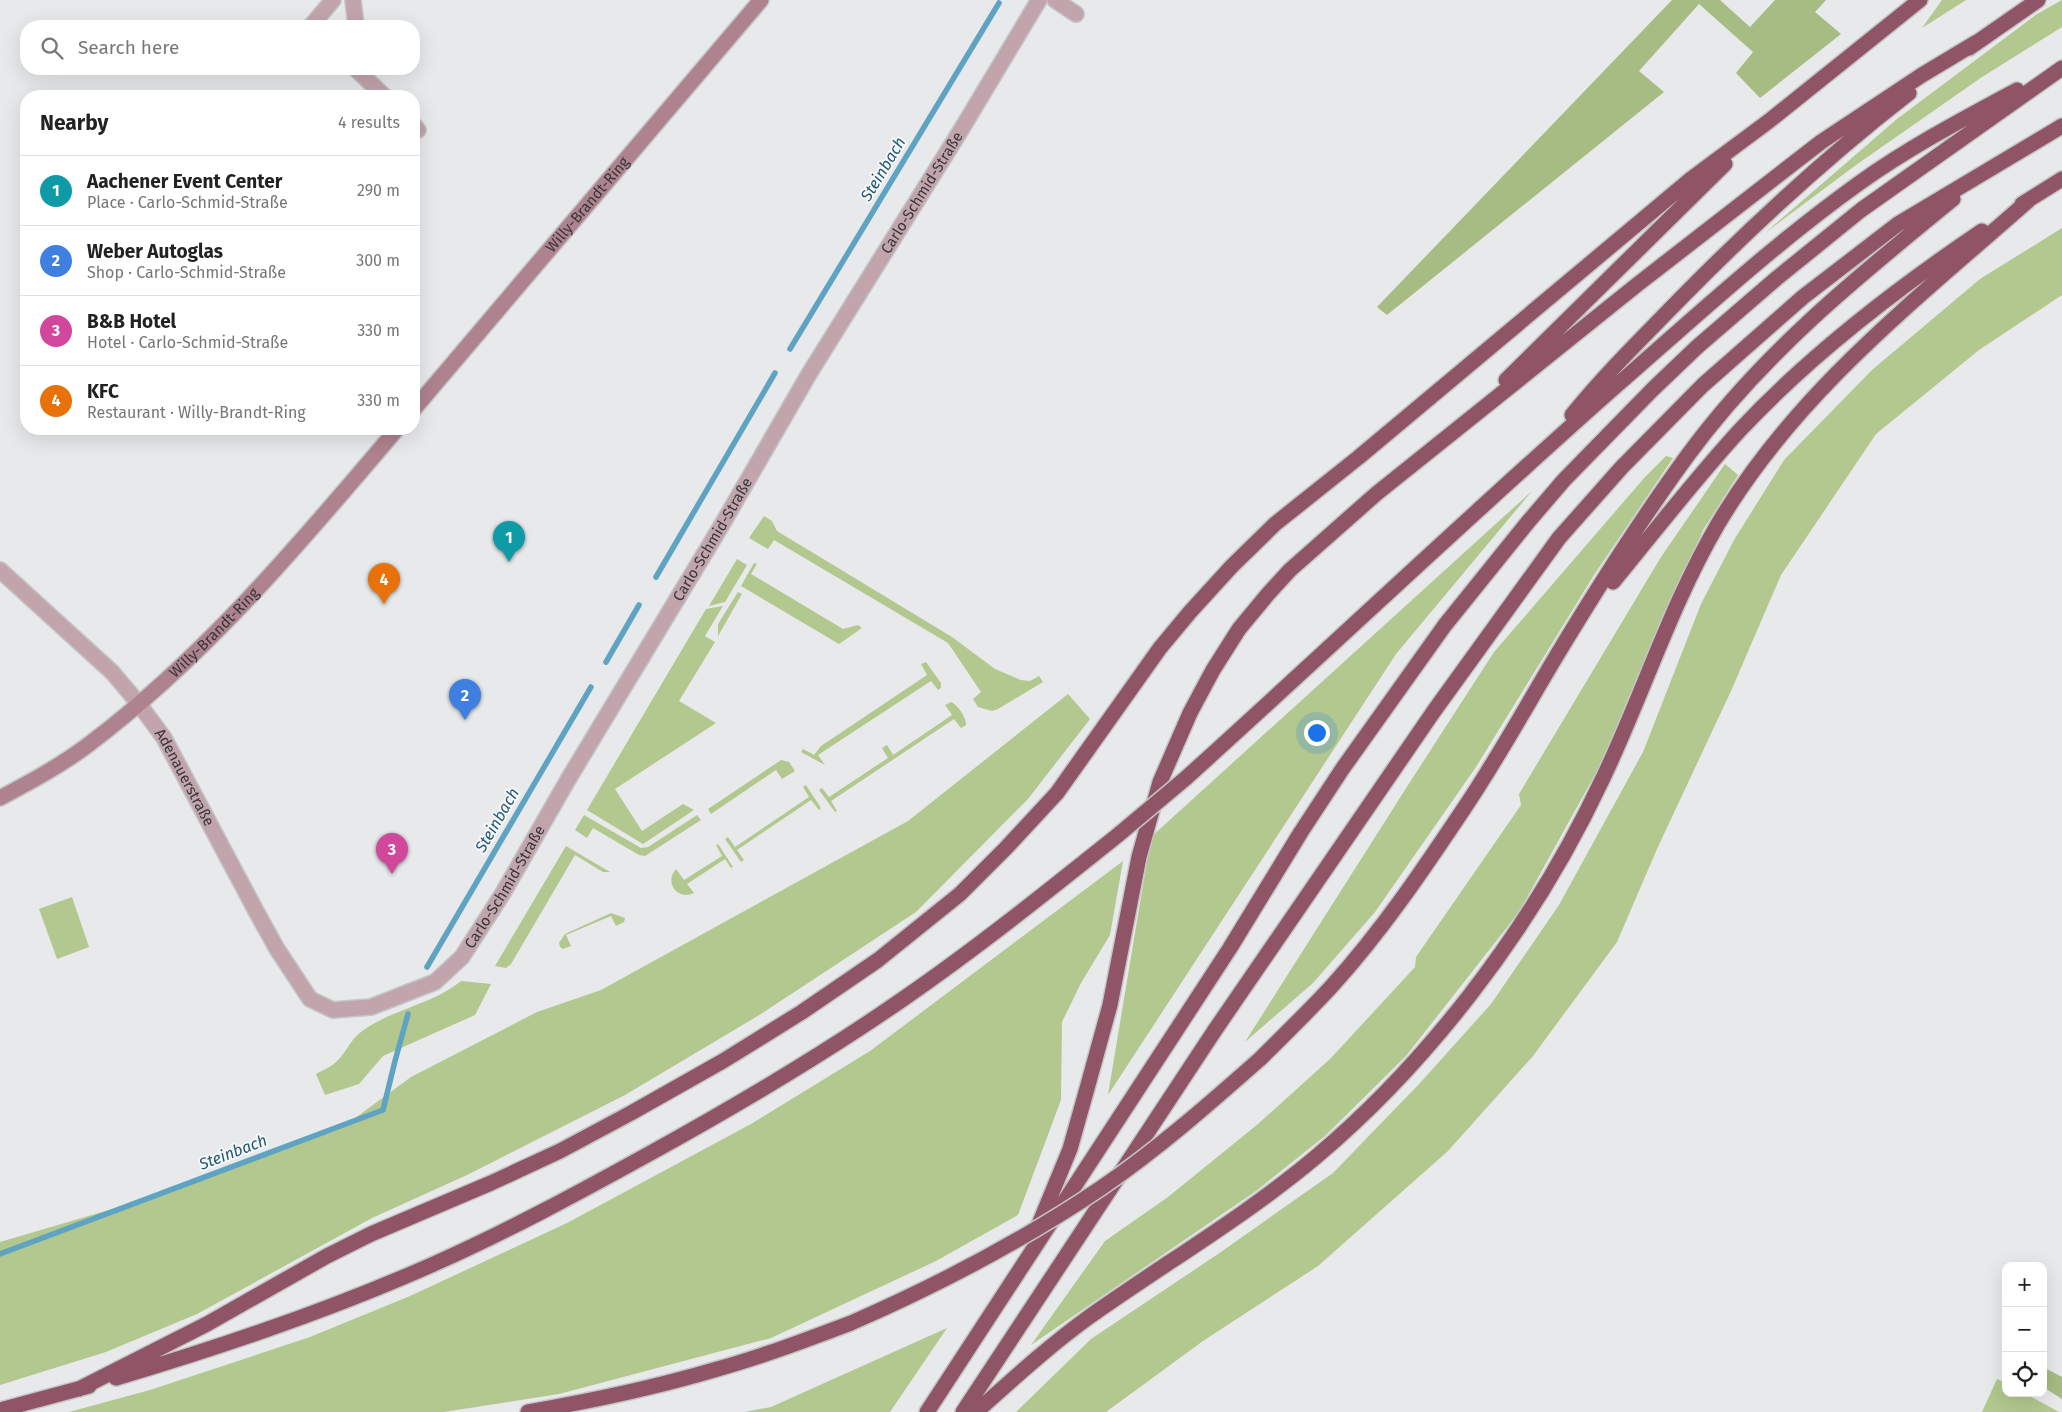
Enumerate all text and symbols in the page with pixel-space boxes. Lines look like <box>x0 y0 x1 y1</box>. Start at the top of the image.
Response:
search box <box>20 20 420 75</box>
icon: search <box>38 34 66 62</box>
text: Search here <box>78 36 179 59</box>
text: Nearby <box>40 110 108 136</box>
text: 4 results <box>338 113 400 132</box>
street label: Carlo-Schmid-Straße <box>877 128 967 257</box>
water label: Steinbach <box>856 134 909 205</box>
street label: Willy-Brandt-Ring <box>542 153 633 256</box>
text: Aachener Event Center <box>87 170 282 193</box>
text: 1 <box>52 181 60 200</box>
text: 290 m <box>357 181 400 200</box>
text: Place · Carlo-Schmid-Straße <box>87 193 288 212</box>
text: Weber Autoglas <box>87 240 223 263</box>
text: 2 <box>52 251 60 270</box>
text: 300 m <box>356 251 400 270</box>
text: Shop · Carlo-Schmid-Straße <box>87 263 286 282</box>
text: B&B Hotel <box>87 310 176 333</box>
text: 3 <box>52 321 60 340</box>
text: 330 m <box>357 321 400 340</box>
text: Hotel · Carlo-Schmid-Straße <box>87 333 288 352</box>
text: KFC <box>87 380 119 403</box>
text: 4 <box>51 391 61 410</box>
text: 330 m <box>357 391 400 410</box>
text: Restaurant · Willy-Brandt-Ring <box>87 403 306 422</box>
street label: Carlo-Schmid-Straße <box>669 474 756 604</box>
pin: 1 <box>493 521 525 562</box>
pin: 4 <box>368 563 400 604</box>
street label: Willy-Brandt-Ring <box>166 584 263 681</box>
pin: 2 <box>449 679 481 720</box>
your location <box>1304 720 1330 746</box>
street label: Adenauerstraße <box>151 725 218 829</box>
water label: Steinbach <box>470 784 523 856</box>
street label: Carlo-Schmid-Straße <box>461 822 549 952</box>
pin: 3 <box>376 833 408 874</box>
water label: Steinbach <box>195 1130 270 1174</box>
map controls <box>2002 1262 2047 1397</box>
button: + <box>2002 1262 2047 1307</box>
button: − <box>2002 1307 2047 1352</box>
button: locate <box>2002 1352 2047 1397</box>

